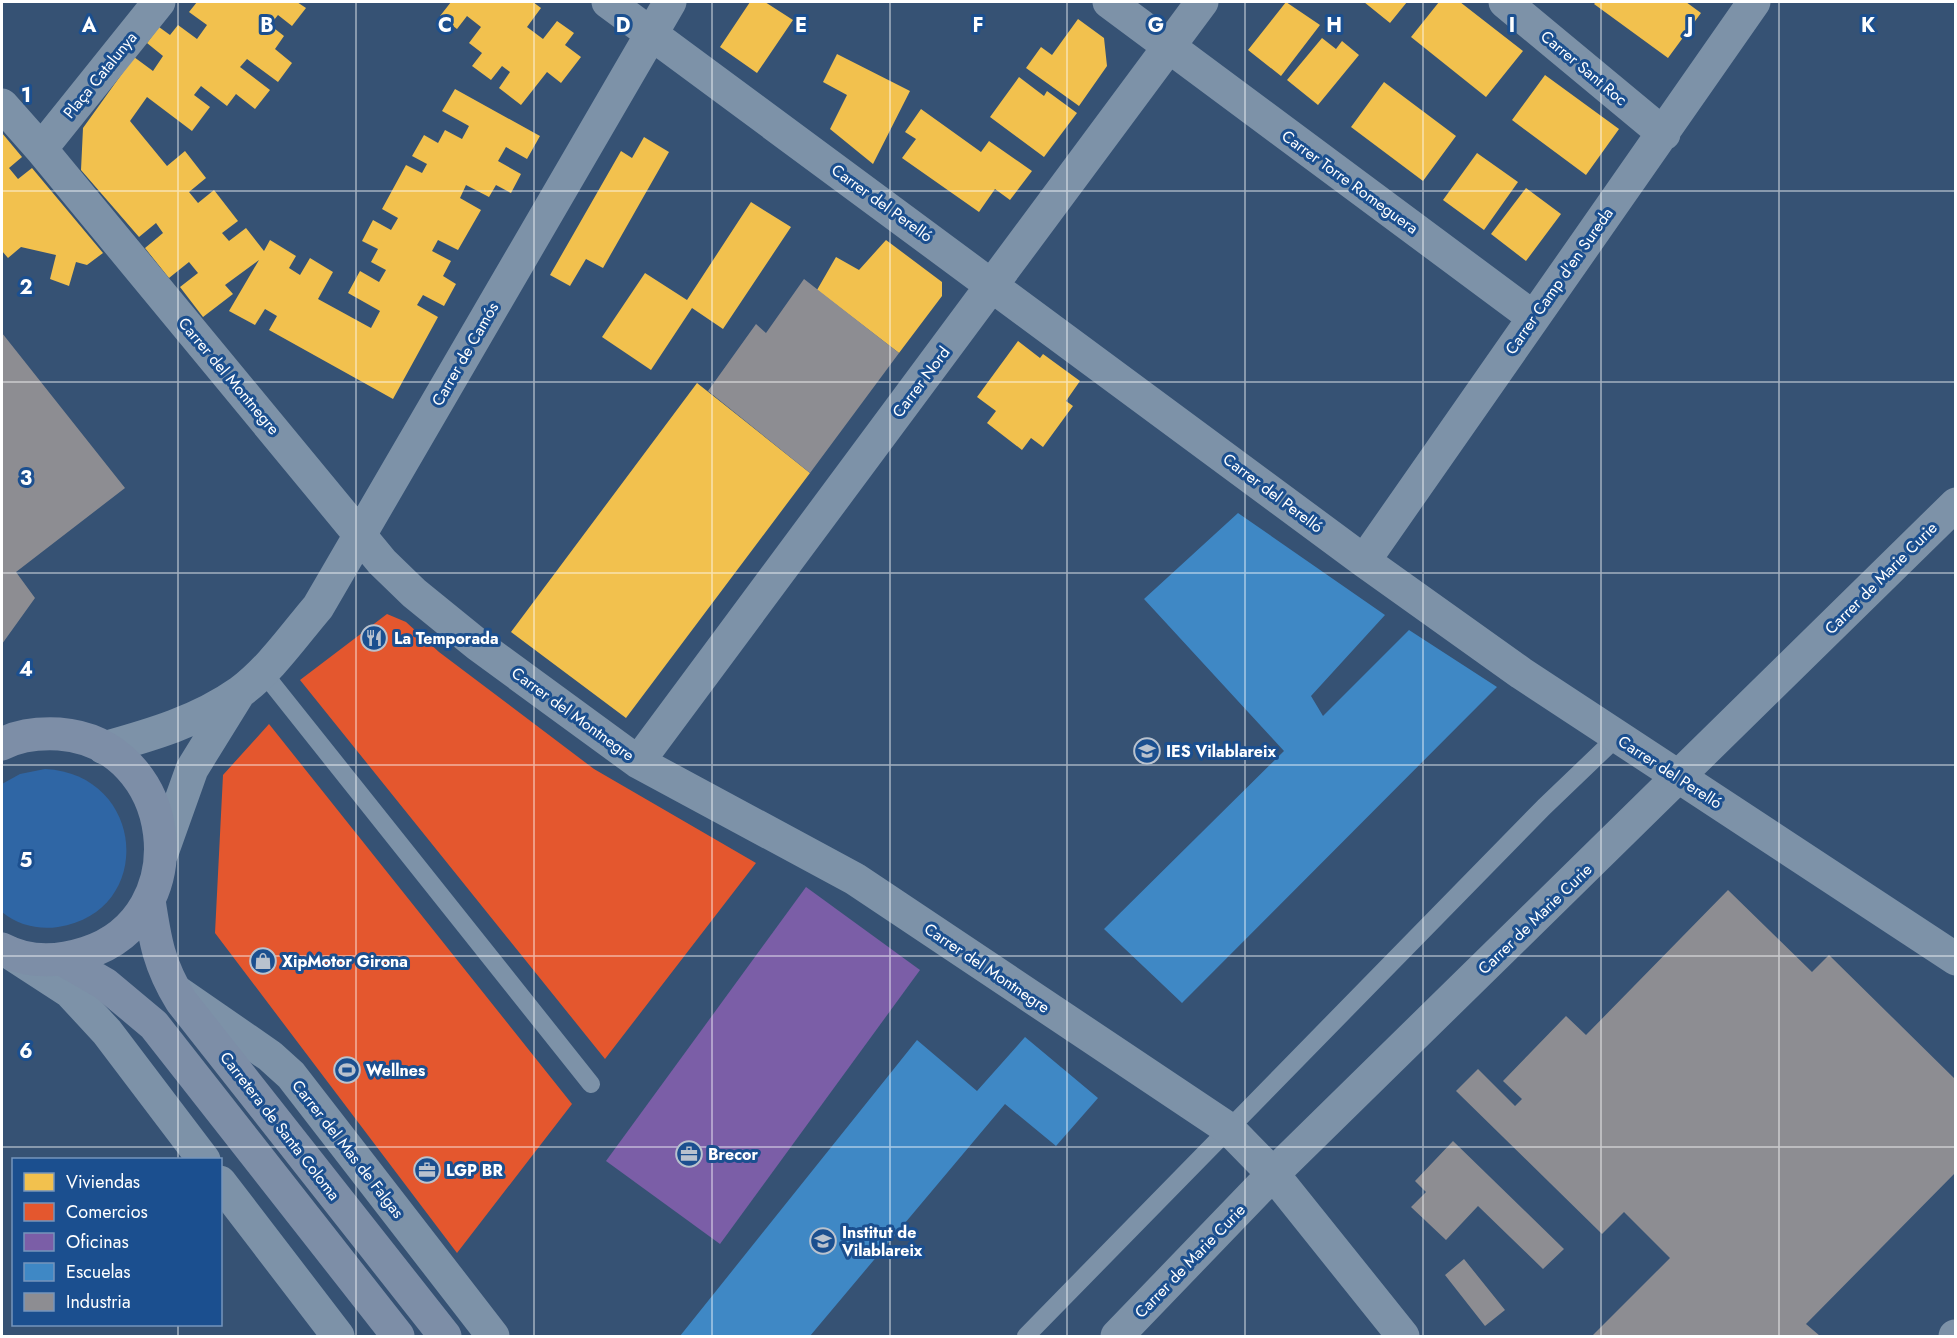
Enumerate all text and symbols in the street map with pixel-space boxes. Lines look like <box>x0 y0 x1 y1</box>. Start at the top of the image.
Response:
text: A <box>81 11 97 40</box>
text: B <box>260 11 274 40</box>
text: C <box>438 11 452 40</box>
text: D <box>616 11 630 40</box>
text: E <box>795 11 807 40</box>
text: F <box>972 11 984 40</box>
text: G <box>1148 11 1164 40</box>
text: H <box>1326 11 1342 40</box>
text: I <box>1509 11 1515 40</box>
text: J <box>1683 11 1693 40</box>
text: K <box>1861 11 1875 40</box>
street label: Carrer Sant Roc <box>1536 25 1632 111</box>
street label: Plaça Catalunya <box>58 27 142 123</box>
text: 1 <box>21 81 31 110</box>
street label: Carrer Torre Romeguera <box>1277 125 1423 239</box>
street label: Carrer del Perelló <box>827 158 937 248</box>
street label: Carrer Camp d'en Sureda <box>1499 203 1619 359</box>
text: 2 <box>19 273 33 302</box>
street label: Carrer de Camós <box>426 298 504 410</box>
street label: Carrer del Montnegre <box>173 312 285 440</box>
street label: Carrer Nord <box>887 342 955 422</box>
street label: Carrer del Perelló <box>1218 448 1328 538</box>
text: 3 <box>20 464 32 493</box>
street label: Carrer de Marie Curie <box>1820 517 1942 639</box>
restaurant icon: La Temporada <box>359 623 389 653</box>
place label: La Temporada <box>394 627 499 650</box>
text: 4 <box>19 655 33 684</box>
street label: Carrer del Montnegre <box>507 662 639 766</box>
street label: Carrer del Perelló <box>1613 730 1727 814</box>
school or university icon: IES Vilablareix <box>1132 736 1162 766</box>
place label: IES Vilablareix <box>1166 740 1276 763</box>
text: 5 <box>20 846 33 875</box>
street label: Carrer de Marie Curie <box>1473 858 1597 980</box>
street label: Carrer del Montnegre <box>920 917 1054 1019</box>
shop icon: XipMotor Girona <box>248 946 278 976</box>
place label: XipMotor Girona <box>282 950 408 973</box>
text: 6 <box>19 1037 33 1066</box>
street label: Carretera de Santa Coloma <box>214 1047 346 1205</box>
sports icon: Wellnes <box>332 1055 362 1085</box>
place label: Wellnes <box>366 1059 425 1082</box>
street label: Carrer del Mas de Falgas <box>287 1075 409 1223</box>
office icon: Brecor <box>674 1139 704 1169</box>
place label: Brecor <box>708 1143 758 1166</box>
office icon: LGP BR <box>412 1155 442 1185</box>
legend <box>12 1158 222 1326</box>
place label: LGP BR <box>446 1159 503 1182</box>
text: Viviendas <box>66 1169 140 1195</box>
text: Comercios <box>66 1199 148 1225</box>
street label: Carrer de Marie Curie <box>1129 1199 1251 1323</box>
place label: Institut de Vilablareix <box>841 1221 923 1262</box>
school or university icon: Institut de Vilablareix <box>808 1226 838 1256</box>
text: Oficinas <box>66 1229 129 1255</box>
text: Escuelas <box>66 1259 131 1285</box>
text: Industria <box>66 1289 131 1315</box>

